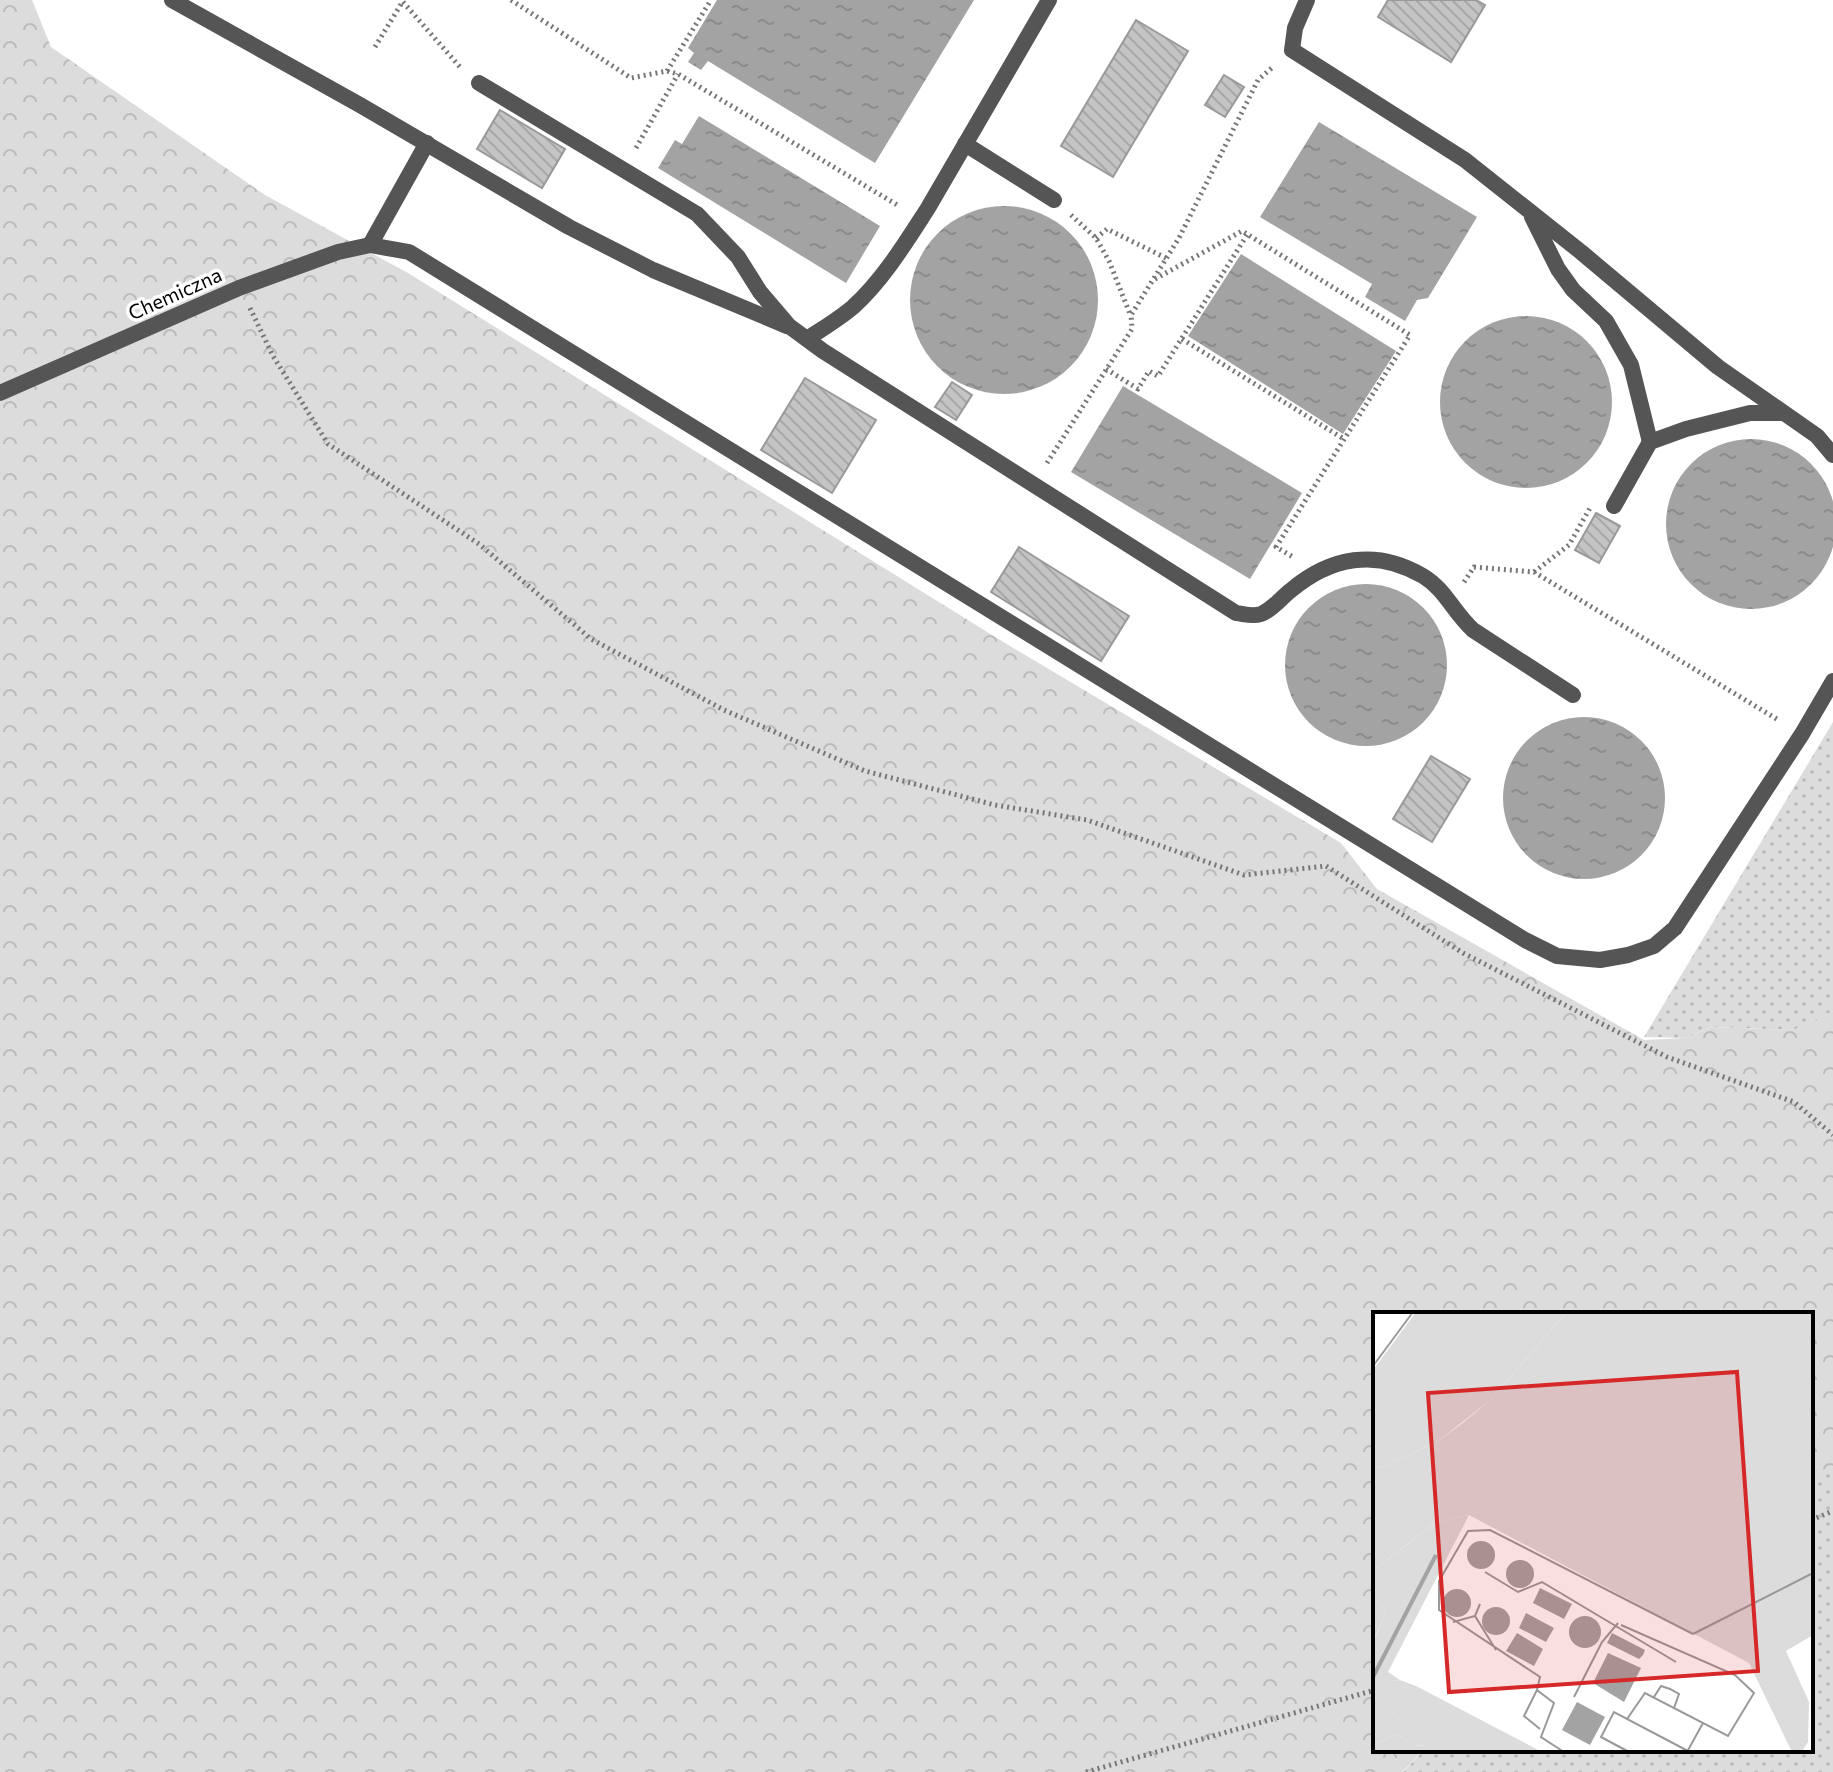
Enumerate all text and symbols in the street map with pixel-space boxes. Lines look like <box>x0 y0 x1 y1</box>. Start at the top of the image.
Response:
street label: Chemiczna <box>124 262 225 324</box>
inset map <box>1373 1312 1813 1752</box>

